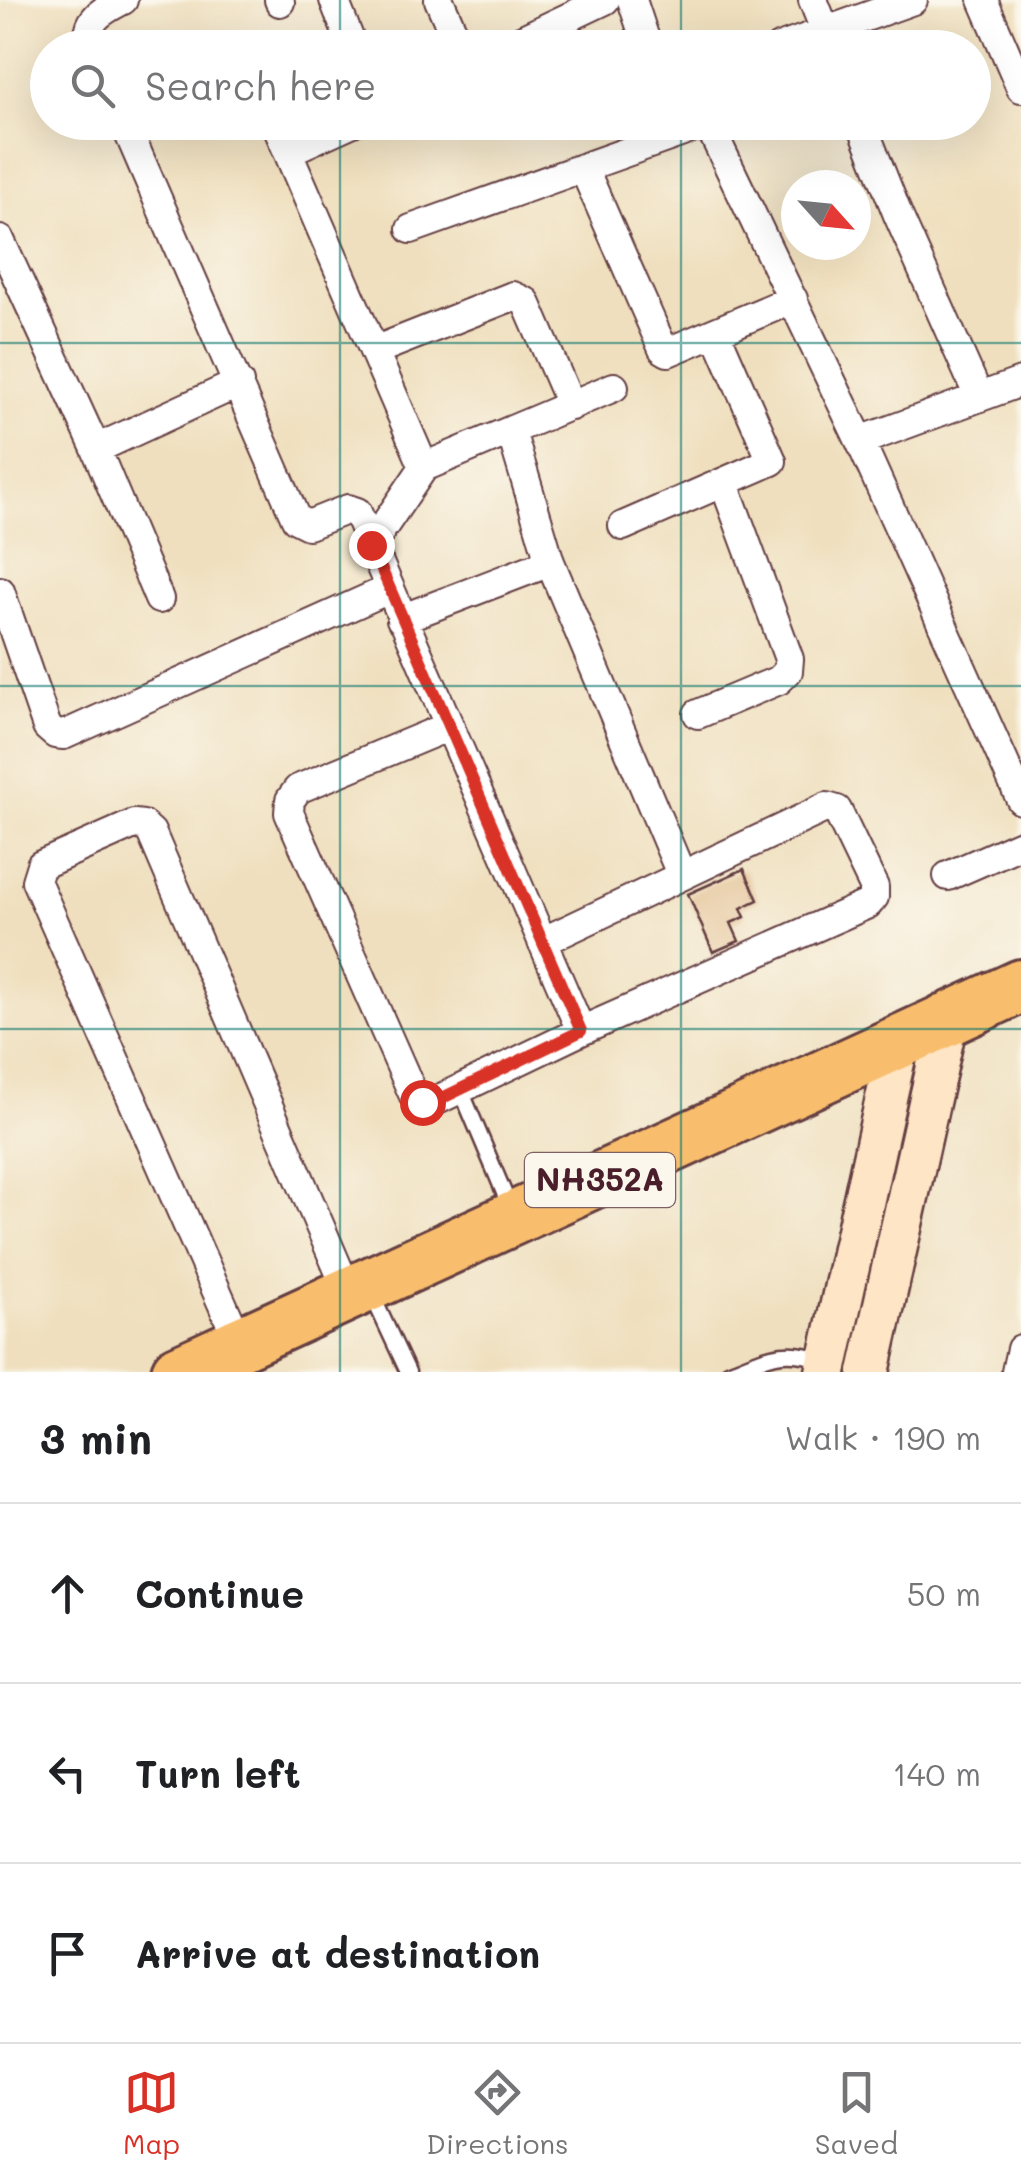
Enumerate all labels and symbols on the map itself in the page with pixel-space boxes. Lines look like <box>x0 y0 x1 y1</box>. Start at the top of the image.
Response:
north arrow <box>781 170 871 260</box>
route end <box>349 523 395 569</box>
route start <box>400 1080 446 1126</box>
road number: NH352A <box>525 1153 675 1207</box>

